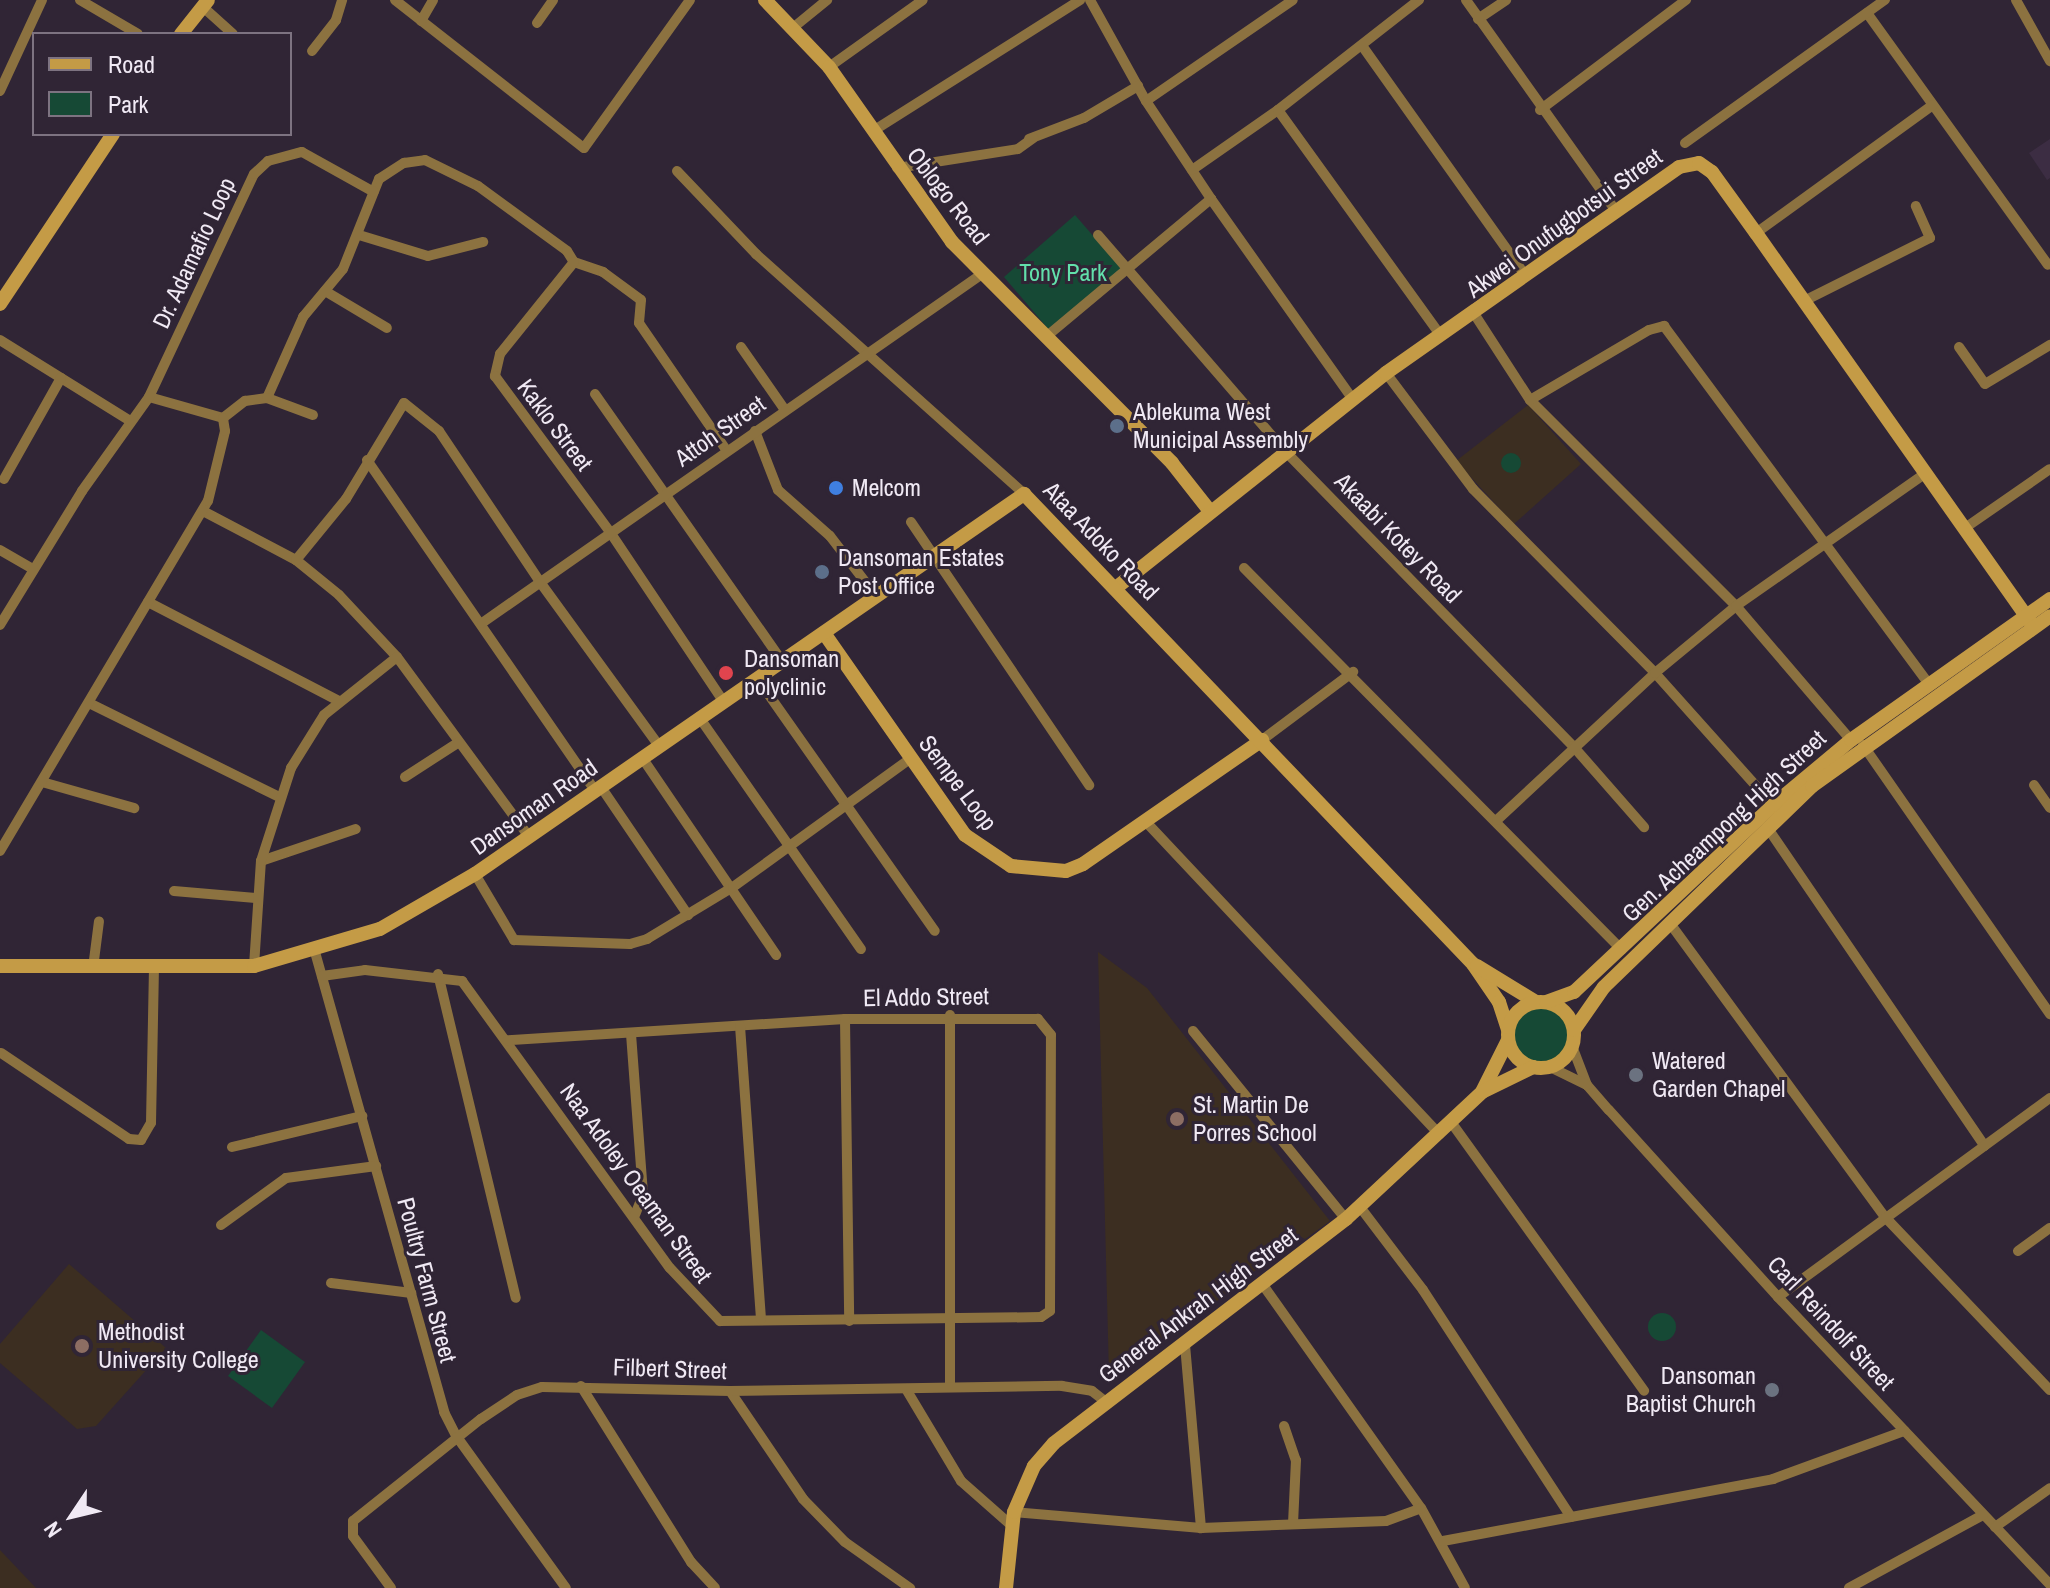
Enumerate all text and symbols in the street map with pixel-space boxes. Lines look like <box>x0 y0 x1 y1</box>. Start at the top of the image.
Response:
legend <box>32 32 292 136</box>
text: Road <box>108 48 155 80</box>
text: Park <box>108 88 148 120</box>
street label: Oblogo Road <box>901 141 995 251</box>
street label: Akwei Onufugbotsui Street <box>1460 142 1668 304</box>
street label: Dr. Adamafio Loop <box>146 173 242 333</box>
park label: Tony Park <box>1019 259 1107 287</box>
street label: Kaklo Street <box>511 374 599 476</box>
street label: Attoh Street <box>669 389 771 473</box>
place label: Ablekuma West Municipal Assembly <box>1133 398 1309 454</box>
marker: Ablekuma West Municipal Assembly <box>1108 417 1126 435</box>
street label: Akaabi Kotey Road <box>1329 467 1467 609</box>
place label: Melcom <box>852 474 921 502</box>
street label: Ataa Adoko Road <box>1037 476 1165 606</box>
marker: Melcom <box>827 479 845 497</box>
place label: Dansoman Estates Post Office <box>838 544 1004 600</box>
marker: Dansoman Estates Post Office <box>813 563 831 581</box>
place label: Dansoman polyclinic <box>744 645 839 701</box>
marker: Dansoman polyclinic <box>715 662 737 684</box>
street label: Gen. Acheampong High Street <box>1616 724 1832 928</box>
street label: Sempe Loop <box>913 730 1003 836</box>
street label: Dansoman Road <box>465 753 603 861</box>
street label: El Addo Street <box>862 981 990 1013</box>
place label: Watered Garden Chapel <box>1652 1047 1785 1103</box>
marker: Watered Garden Chapel <box>1627 1066 1645 1084</box>
street label: Naa Adoley Oeaman Street <box>554 1077 718 1289</box>
place label: St. Martin De Porres School <box>1193 1091 1317 1147</box>
marker: St. Martin De Porres School <box>1168 1110 1186 1128</box>
street label: Poultry Farm Street <box>391 1194 463 1366</box>
street label: General Ankrah High Street <box>1092 1220 1304 1390</box>
street label: Carl Reindolf Street <box>1762 1250 1900 1396</box>
place label: Methodist University College <box>98 1318 259 1374</box>
marker: Methodist University College <box>73 1337 91 1355</box>
street label: Filbert Street <box>613 1353 727 1385</box>
place label: Dansoman Baptist Church <box>1626 1362 1756 1418</box>
marker: Dansoman Baptist Church <box>1763 1381 1781 1399</box>
north arrow <box>32 1476 112 1556</box>
text: N <box>36 1516 68 1544</box>

